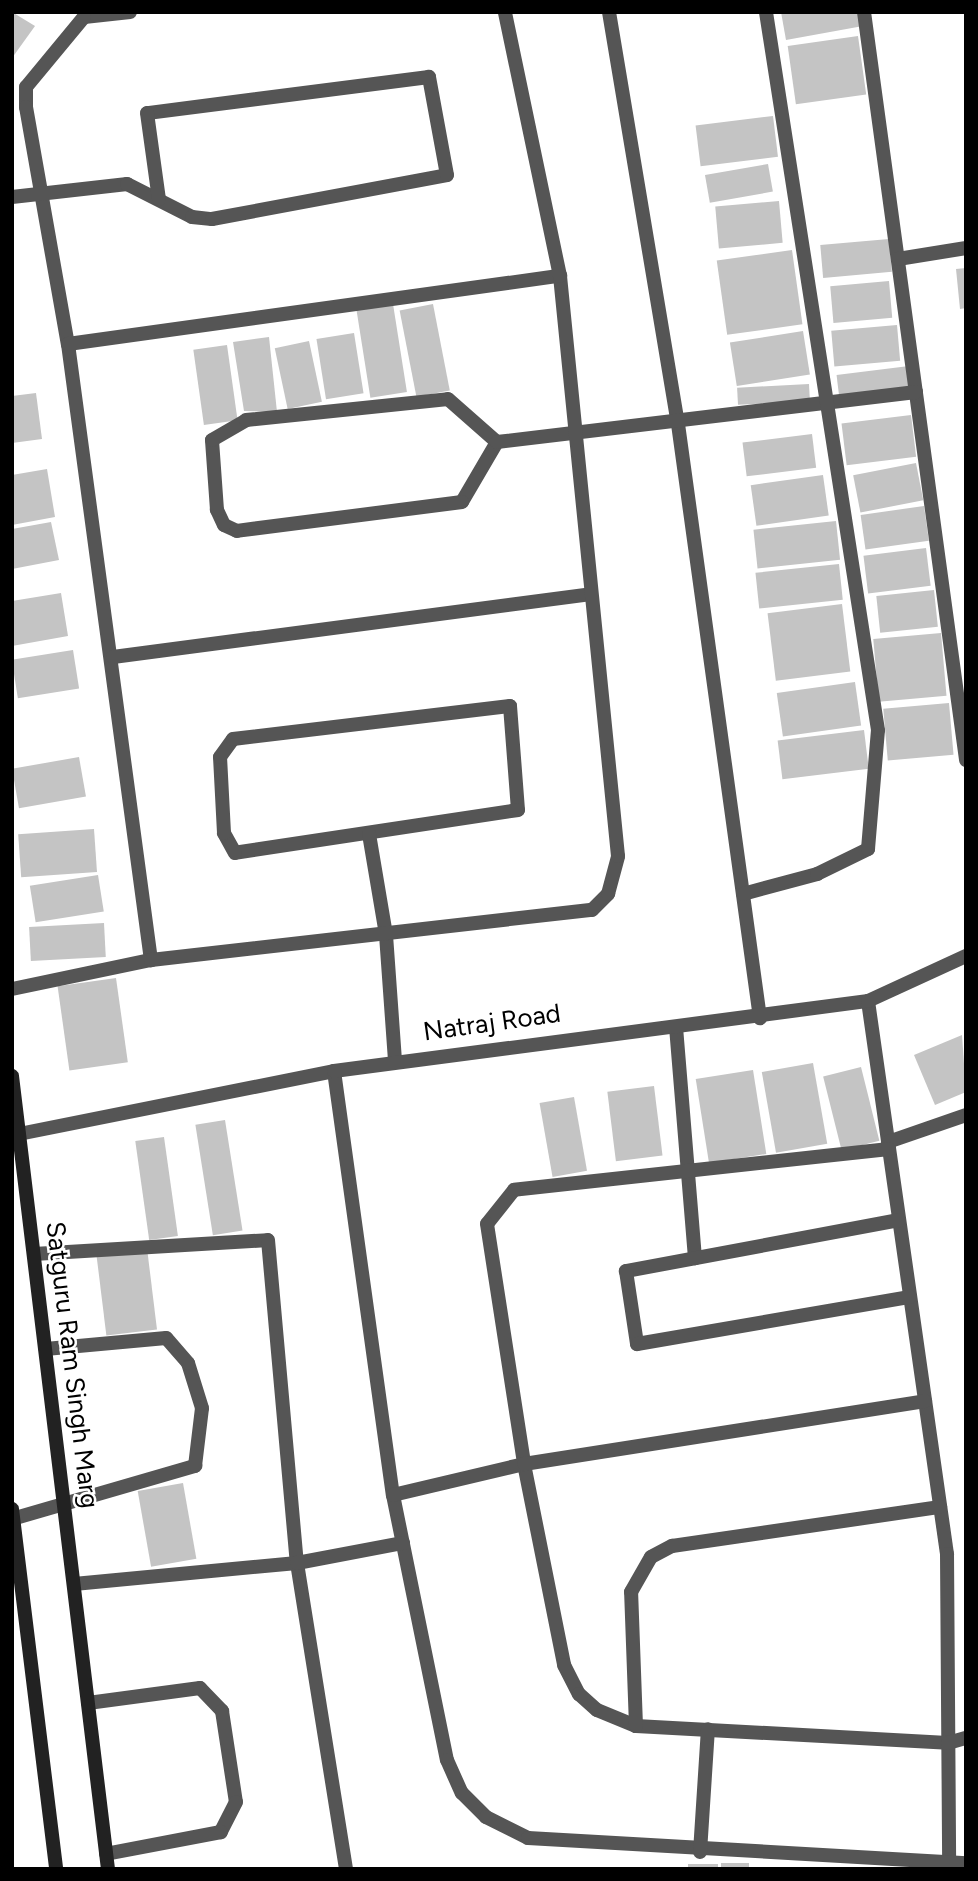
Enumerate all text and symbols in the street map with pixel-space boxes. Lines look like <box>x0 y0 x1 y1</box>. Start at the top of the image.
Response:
street label: Natraj Road <box>421 998 563 1048</box>
street label: Satguru Ram Singh Marg <box>39 1220 105 1510</box>

